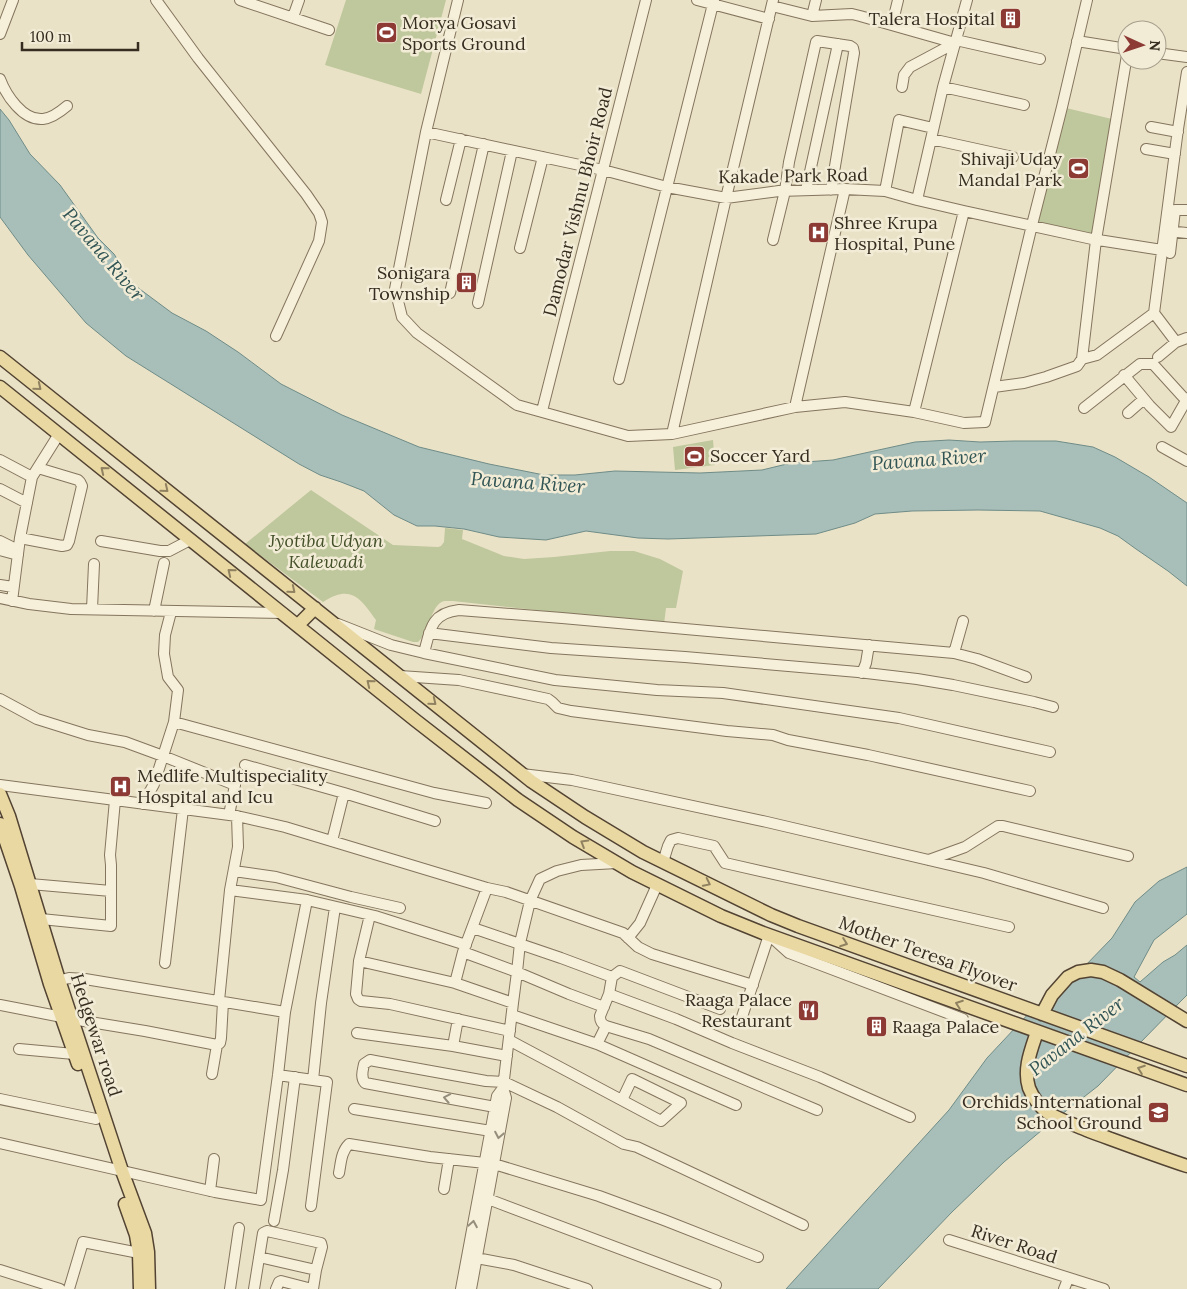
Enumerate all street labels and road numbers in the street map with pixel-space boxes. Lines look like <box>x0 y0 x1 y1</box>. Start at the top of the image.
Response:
street label: Damodar Vishnu Bhoir Road <box>538 85 617 319</box>
street label: Kakade Park Road <box>718 163 868 188</box>
street label: Mother Teresa Flyover <box>836 911 1021 997</box>
street label: Hedgewar road <box>66 970 127 1099</box>
street label: River Road <box>968 1219 1060 1268</box>

